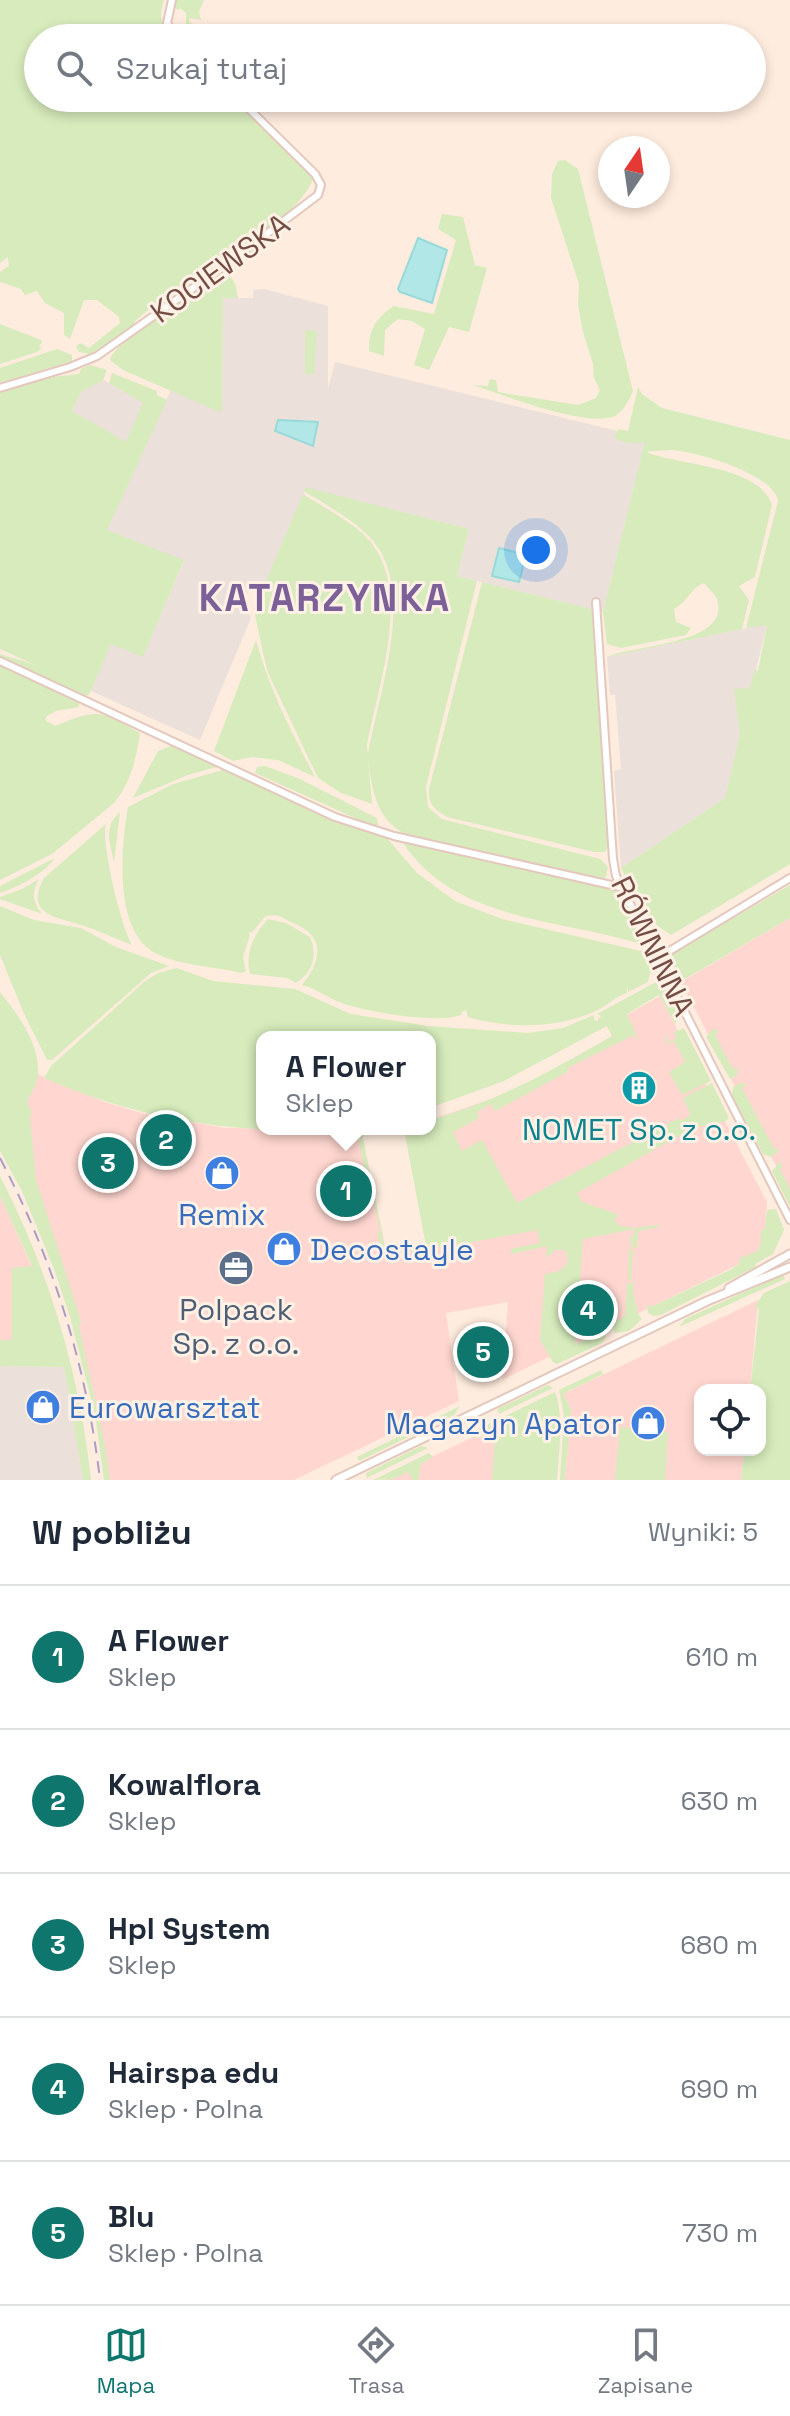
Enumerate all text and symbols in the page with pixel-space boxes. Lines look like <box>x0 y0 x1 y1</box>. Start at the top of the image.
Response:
search box <box>24 24 766 112</box>
icon: search <box>52 46 96 90</box>
text: Szukaj tutaj <box>116 49 287 88</box>
north arrow <box>598 136 670 208</box>
street label: KOCIEWSKA <box>143 204 297 332</box>
your location <box>516 530 556 570</box>
district label: KATARZYNKA <box>199 574 451 622</box>
street label: RÓWNINNA <box>602 870 704 1022</box>
popup <box>256 1031 436 1135</box>
text: A Flower <box>285 1047 407 1086</box>
building icon: NOMET Sp. z o.o. <box>620 1069 658 1107</box>
text: Sklep <box>285 1086 354 1120</box>
pin: 2 <box>140 1110 192 1170</box>
place label: NOMET Sp. z o.o. <box>522 1110 756 1149</box>
pin: 3 <box>82 1133 134 1193</box>
shop icon: Remix <box>203 1154 241 1192</box>
pin: 1 <box>320 1161 372 1221</box>
place label: Remix <box>178 1195 266 1234</box>
shop icon: Decostayle <box>265 1230 303 1268</box>
place label: Decostayle <box>310 1230 474 1269</box>
office icon: Polpack Sp. z o.o. <box>217 1249 255 1287</box>
pin: 4 <box>562 1280 614 1340</box>
place label: Polpack Sp. z o.o. <box>173 1290 299 1363</box>
pin: 5 <box>457 1322 509 1382</box>
map controls <box>694 1384 766 1456</box>
button: locate <box>694 1384 766 1456</box>
shop icon: Eurowarsztat <box>24 1388 62 1426</box>
place label: Eurowarsztat <box>69 1388 261 1427</box>
place label: Magazyn Apator <box>385 1404 622 1443</box>
shop icon: Magazyn Apator <box>629 1404 667 1442</box>
text: W pobliżu <box>32 1511 192 1554</box>
text: Wyniki: 5 <box>648 1515 758 1549</box>
text: A Flower <box>108 1621 229 1660</box>
text: 1 <box>52 1640 64 1674</box>
text: 610 m <box>686 1640 758 1674</box>
text: Sklep <box>108 1660 176 1694</box>
text: Kowalflora <box>108 1765 261 1804</box>
text: 2 <box>50 1784 66 1818</box>
text: 630 m <box>681 1784 758 1818</box>
text: Sklep <box>108 1804 176 1838</box>
text: Hpl System <box>108 1909 271 1948</box>
text: 3 <box>50 1928 66 1962</box>
text: 680 m <box>680 1928 758 1962</box>
text: Sklep <box>108 1948 176 1982</box>
text: Hairspa edu <box>108 2053 279 2092</box>
text: 4 <box>50 2072 66 2106</box>
text: 690 m <box>680 2072 758 2106</box>
text: Sklep · Polna <box>108 2092 263 2126</box>
text: Blu <box>108 2197 154 2236</box>
text: 5 <box>50 2216 66 2250</box>
text: 730 m <box>682 2216 758 2250</box>
text: Sklep · Polna <box>108 2236 263 2270</box>
tab: Mapa <box>97 2323 155 2399</box>
tab: Trasa <box>348 2323 404 2399</box>
tab: Zapisane <box>598 2323 693 2399</box>

